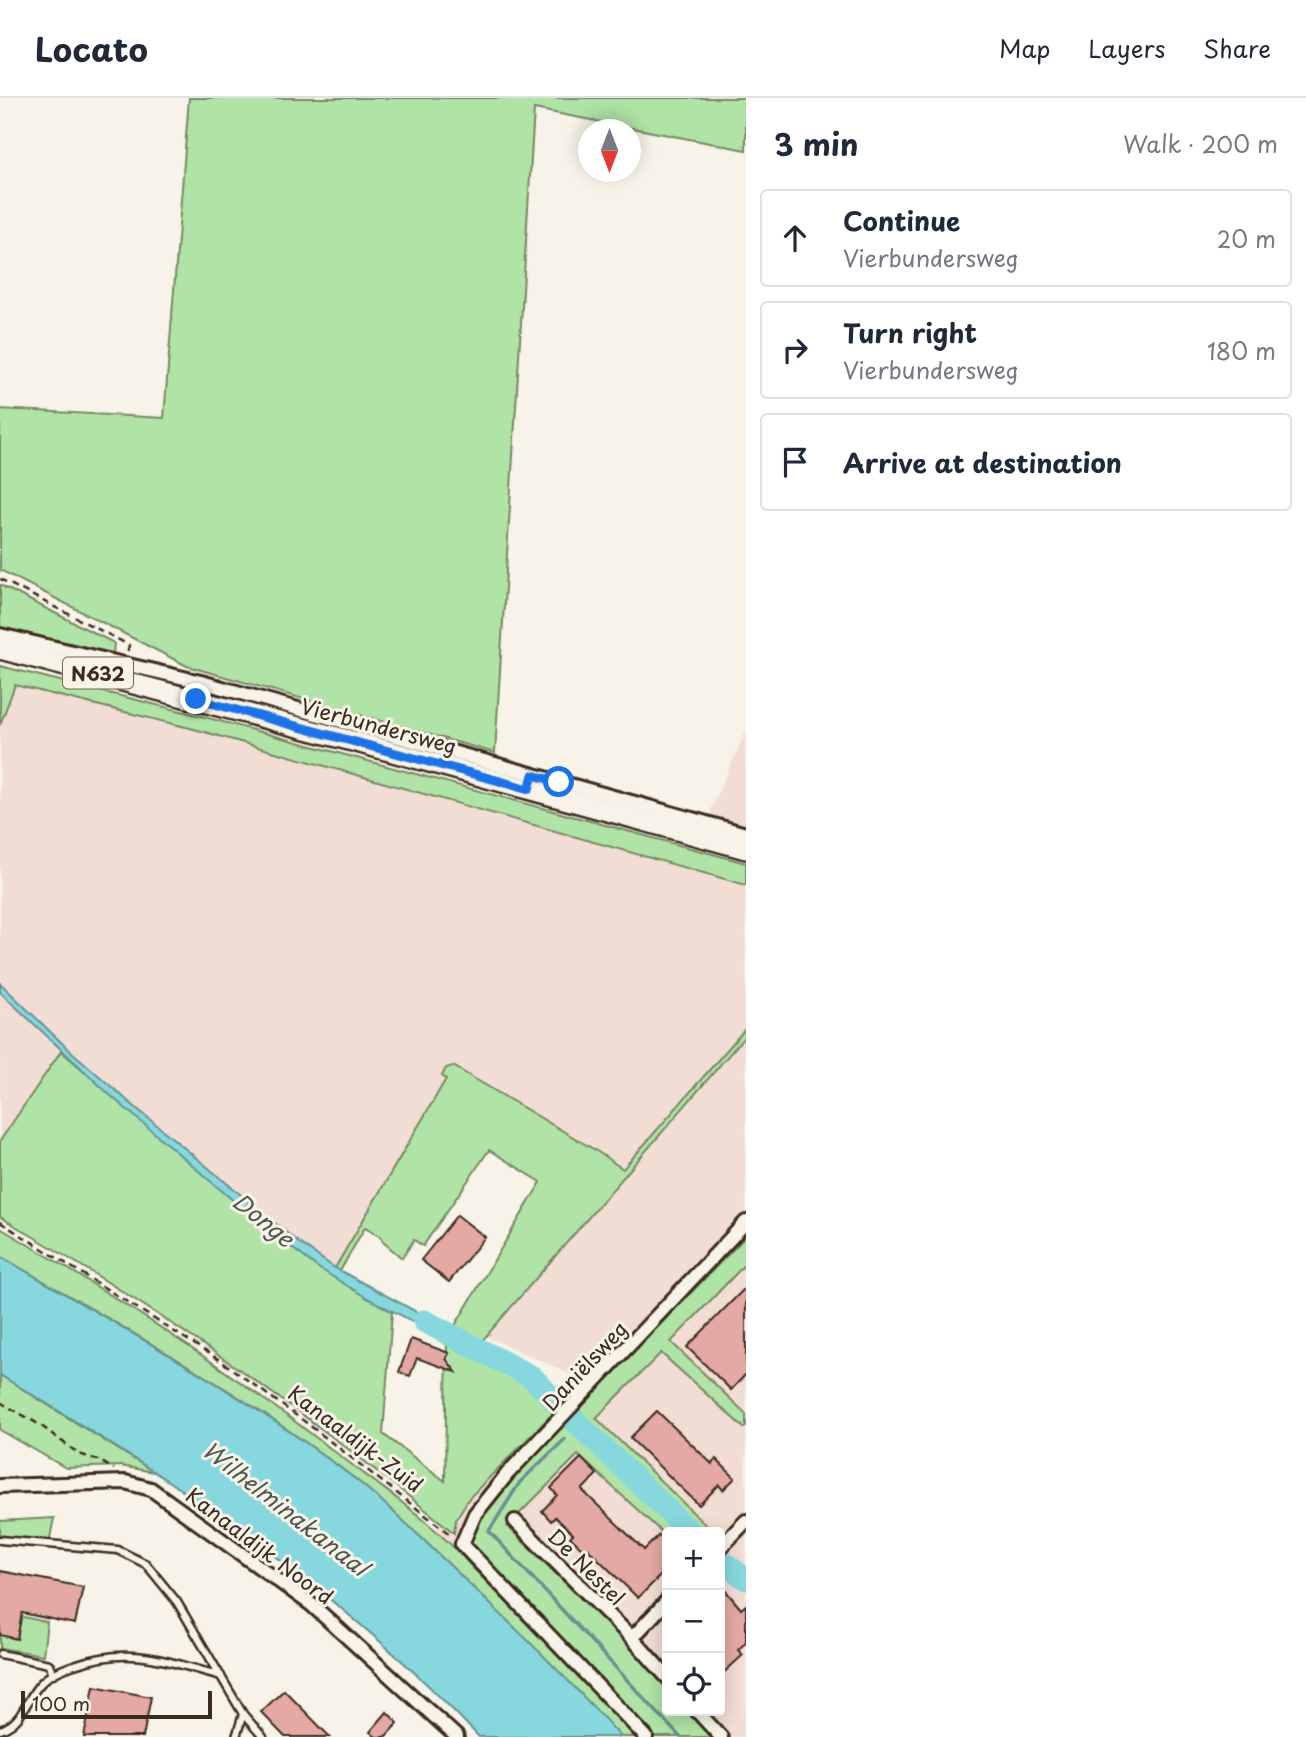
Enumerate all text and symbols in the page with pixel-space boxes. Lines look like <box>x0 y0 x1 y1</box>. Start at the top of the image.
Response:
text: Locato <box>35 23 148 73</box>
text: Map <box>999 30 1050 66</box>
text: Layers <box>1088 30 1165 66</box>
text: Share <box>1203 30 1271 66</box>
north arrow <box>578 119 641 182</box>
text: 3 min <box>774 121 859 166</box>
text: Walk · 200 m <box>1123 126 1278 161</box>
text: Continue <box>843 201 960 240</box>
icon: ahead <box>776 219 814 257</box>
text: 20 m <box>1217 221 1276 256</box>
text: Vierbundersweg <box>843 240 1019 275</box>
text: Turn right <box>843 313 977 352</box>
icon: right <box>776 331 814 369</box>
text: 180 m <box>1207 333 1276 368</box>
text: Vierbundersweg <box>843 352 1019 387</box>
icon: arrive <box>776 443 814 481</box>
text: Arrive at destination <box>843 443 1122 482</box>
road number: N632 <box>63 658 133 688</box>
route end <box>180 683 211 714</box>
street label: Vierbundersweg <box>297 689 461 761</box>
route start <box>543 766 574 797</box>
water label: Donge <box>226 1183 303 1255</box>
street label: Daniëlsweg <box>534 1313 634 1417</box>
street label: Kanaaldijk-Zuid <box>282 1377 430 1499</box>
water label: Wilhelminakanaal <box>196 1432 379 1586</box>
street label: Kanaaldijk Noord <box>179 1479 341 1611</box>
street label: De Nestel <box>541 1520 633 1612</box>
map controls <box>662 1527 725 1716</box>
button: + <box>662 1527 725 1590</box>
button: − <box>662 1590 725 1653</box>
button: locate <box>662 1653 725 1716</box>
scale bar <box>21 1688 212 1720</box>
text: 100 m <box>32 1689 90 1717</box>

